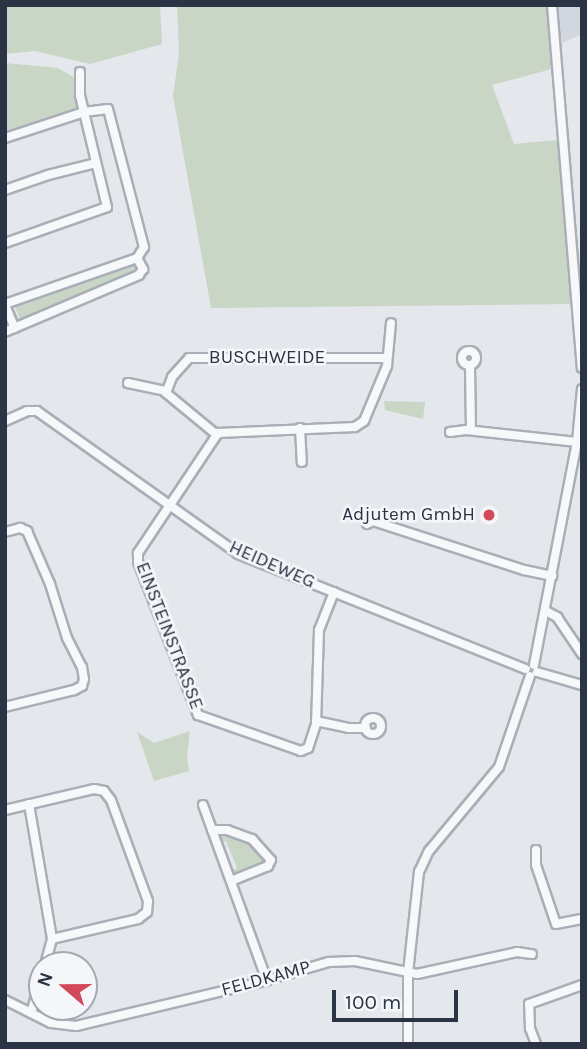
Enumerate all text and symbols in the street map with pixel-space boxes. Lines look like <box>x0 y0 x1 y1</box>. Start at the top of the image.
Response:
street label: BUSCHWEIDE <box>209 347 325 369</box>
place label: Adjutem GmbH <box>342 504 475 526</box>
marker: Adjutem GmbH <box>481 507 497 523</box>
street label: HEIDEWEG <box>225 536 319 594</box>
street label: EINSTEINSTRASSE <box>130 559 208 713</box>
north arrow <box>28 951 98 1021</box>
street label: FELDKAMP <box>219 956 313 1002</box>
text: N <box>32 969 58 990</box>
scale bar <box>335 976 461 1020</box>
text: 100 m <box>345 990 402 1014</box>

